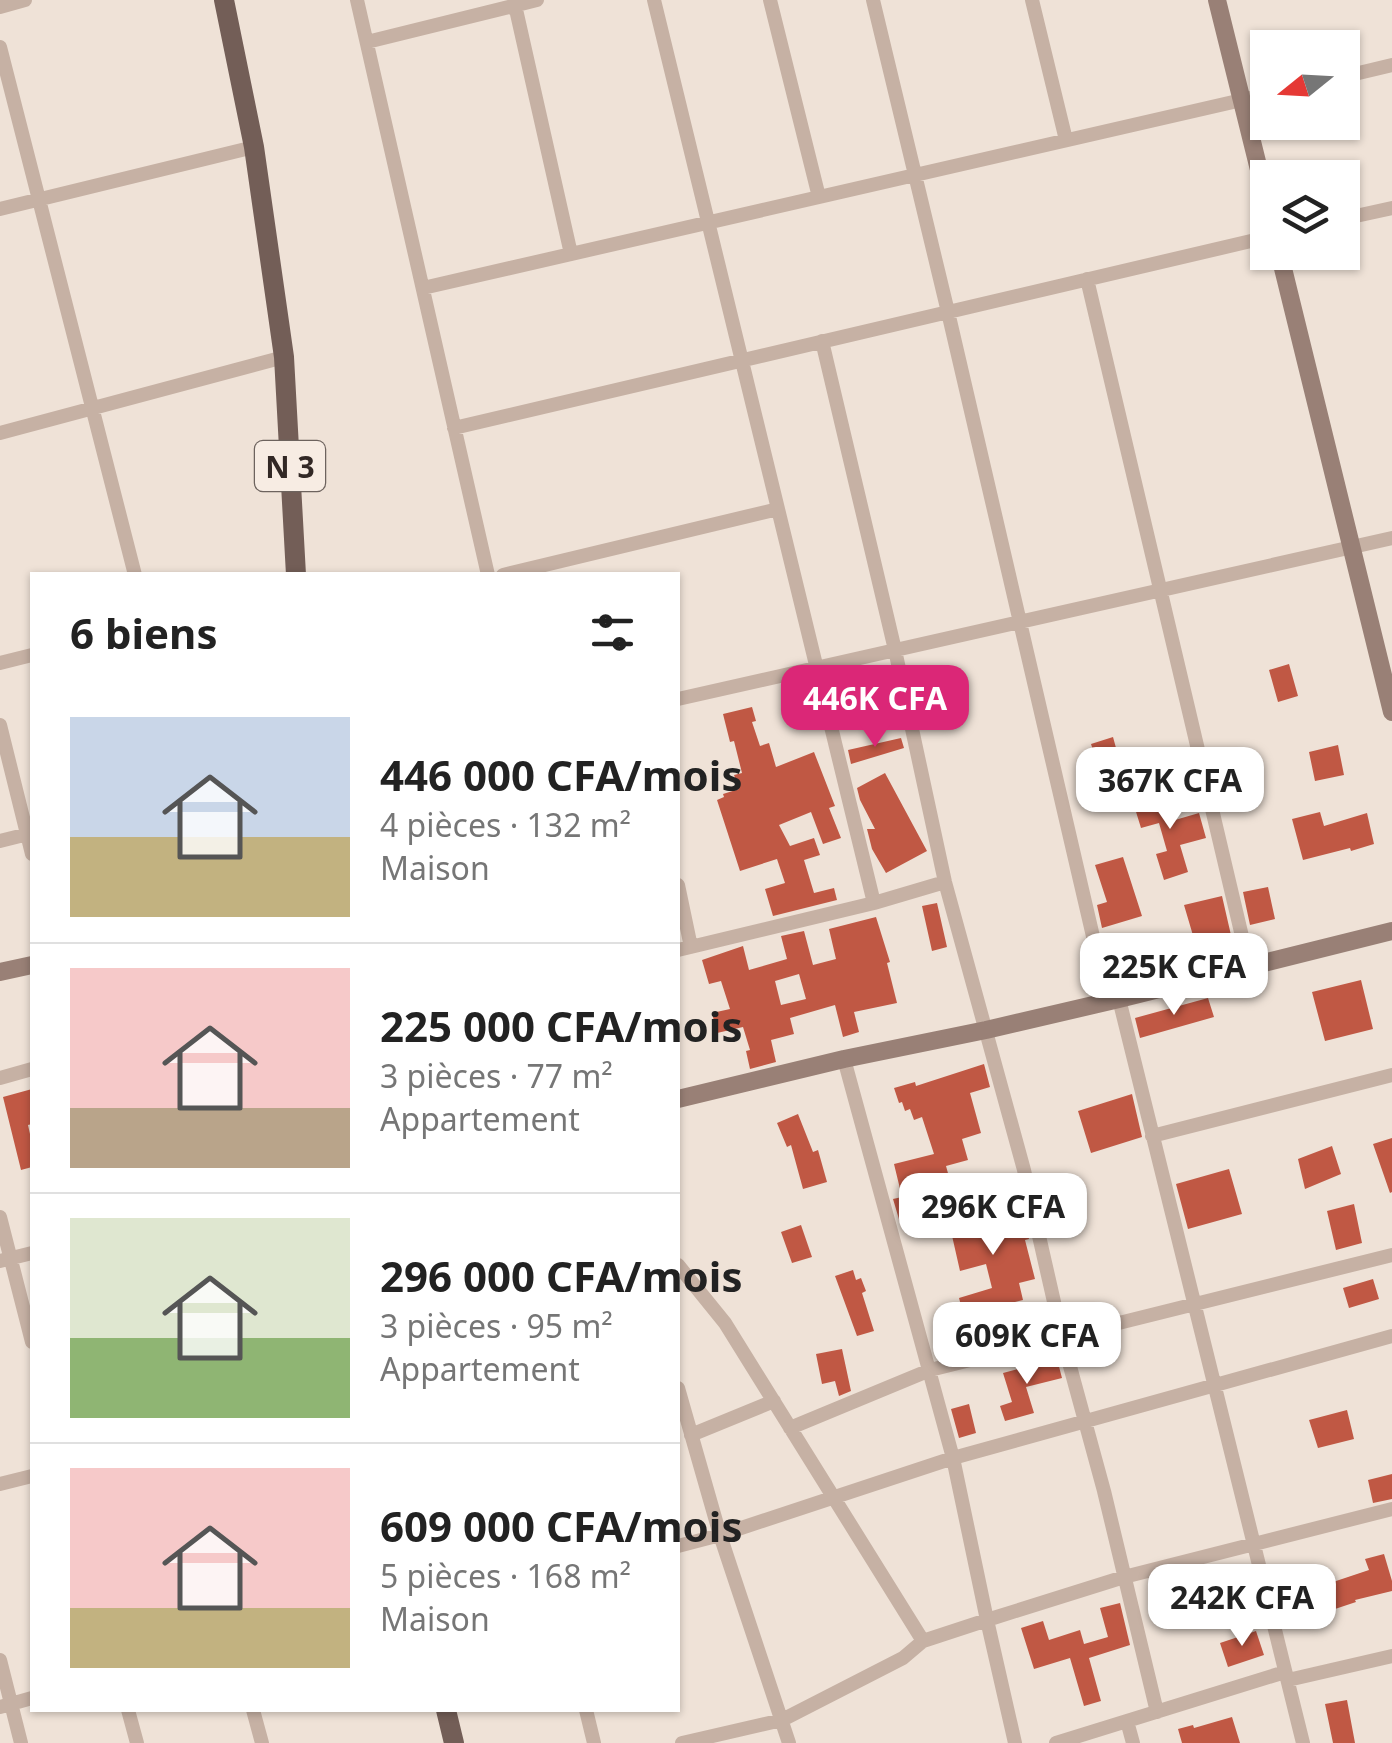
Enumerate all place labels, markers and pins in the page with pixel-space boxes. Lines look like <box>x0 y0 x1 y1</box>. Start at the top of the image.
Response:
pin: 446K CFA <box>772 665 978 750</box>
pin: 367K CFA <box>1067 747 1273 832</box>
pin: 225K CFA <box>1071 933 1277 1018</box>
pin: 296K CFA <box>890 1173 1096 1258</box>
pin: 609K CFA <box>924 1302 1130 1387</box>
pin: 242K CFA <box>1139 1564 1345 1649</box>

